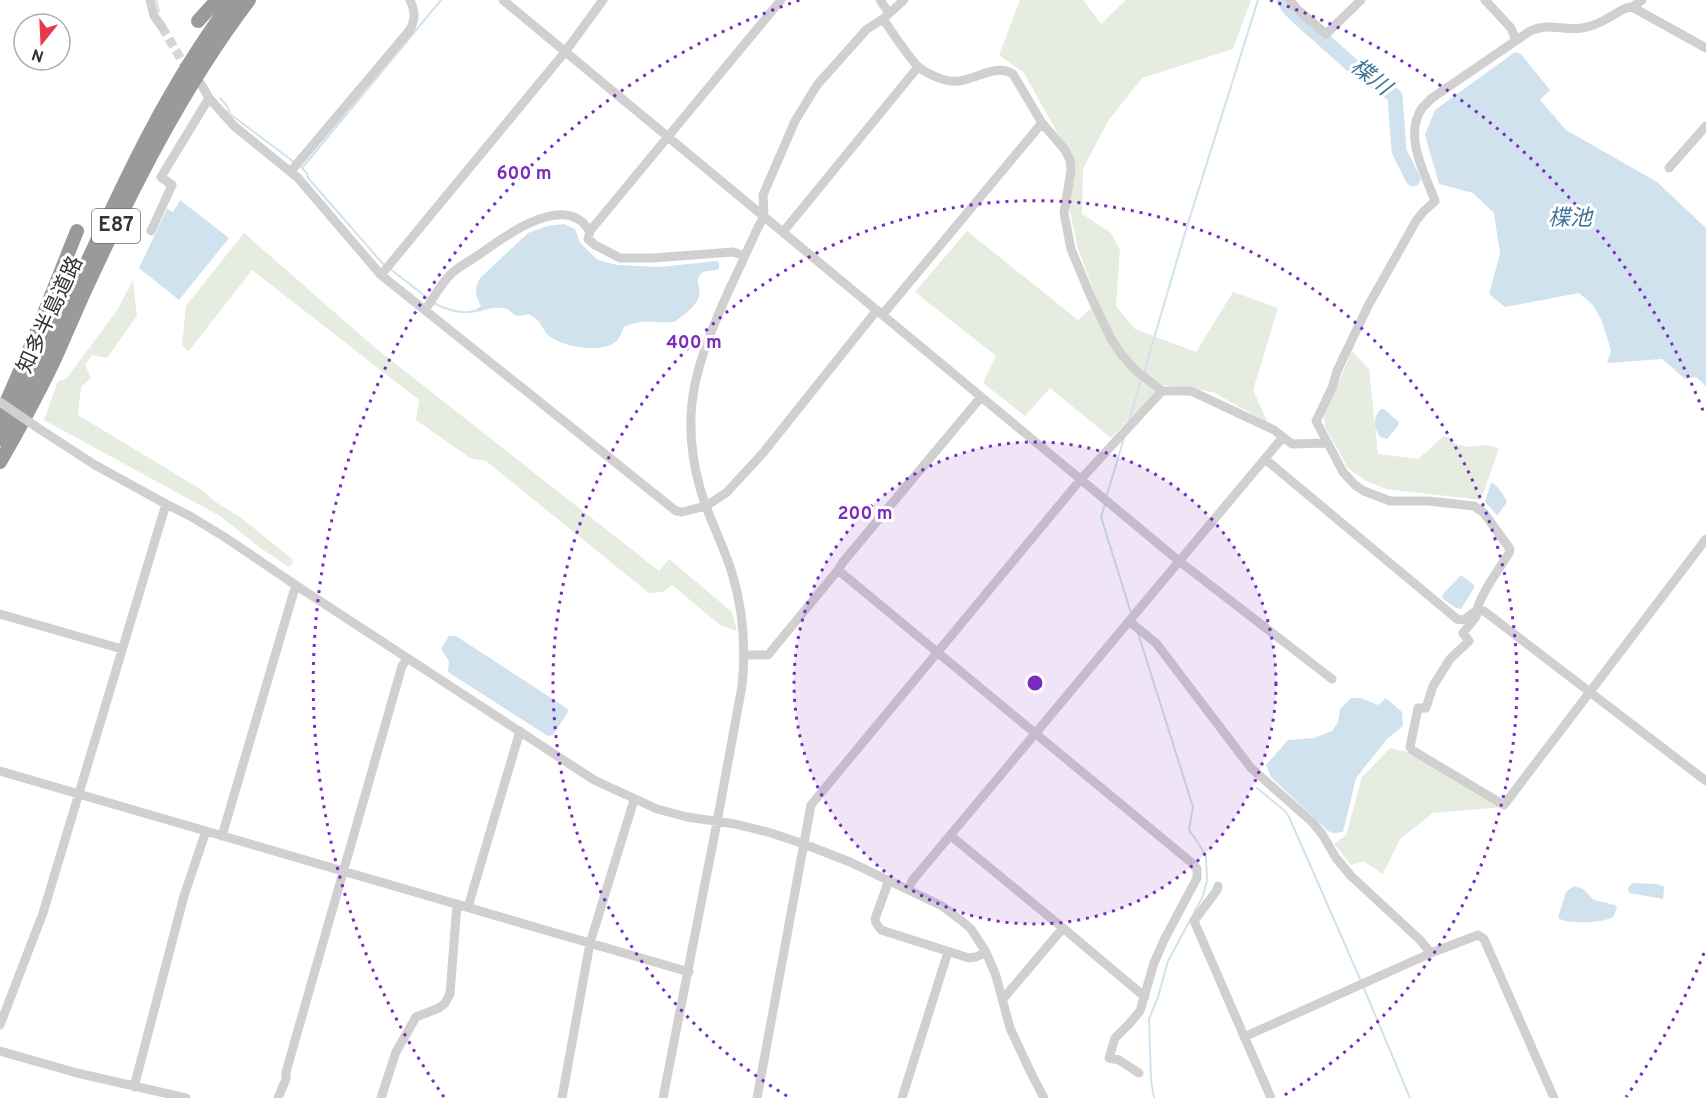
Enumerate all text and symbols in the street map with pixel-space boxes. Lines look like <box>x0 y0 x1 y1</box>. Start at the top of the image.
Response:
north arrow <box>12 12 72 72</box>
text: N <box>29 43 47 66</box>
water label: 楪川 <box>1344 54 1397 103</box>
text: 600 m <box>496 163 552 186</box>
water label: 楪池 <box>1548 206 1594 233</box>
road number: E87 <box>92 209 140 243</box>
street label: 知多半島道路 <box>12 252 90 378</box>
text: 400 m <box>666 332 722 355</box>
text: 200 m <box>837 503 893 526</box>
centre of rings <box>1025 673 1045 693</box>

